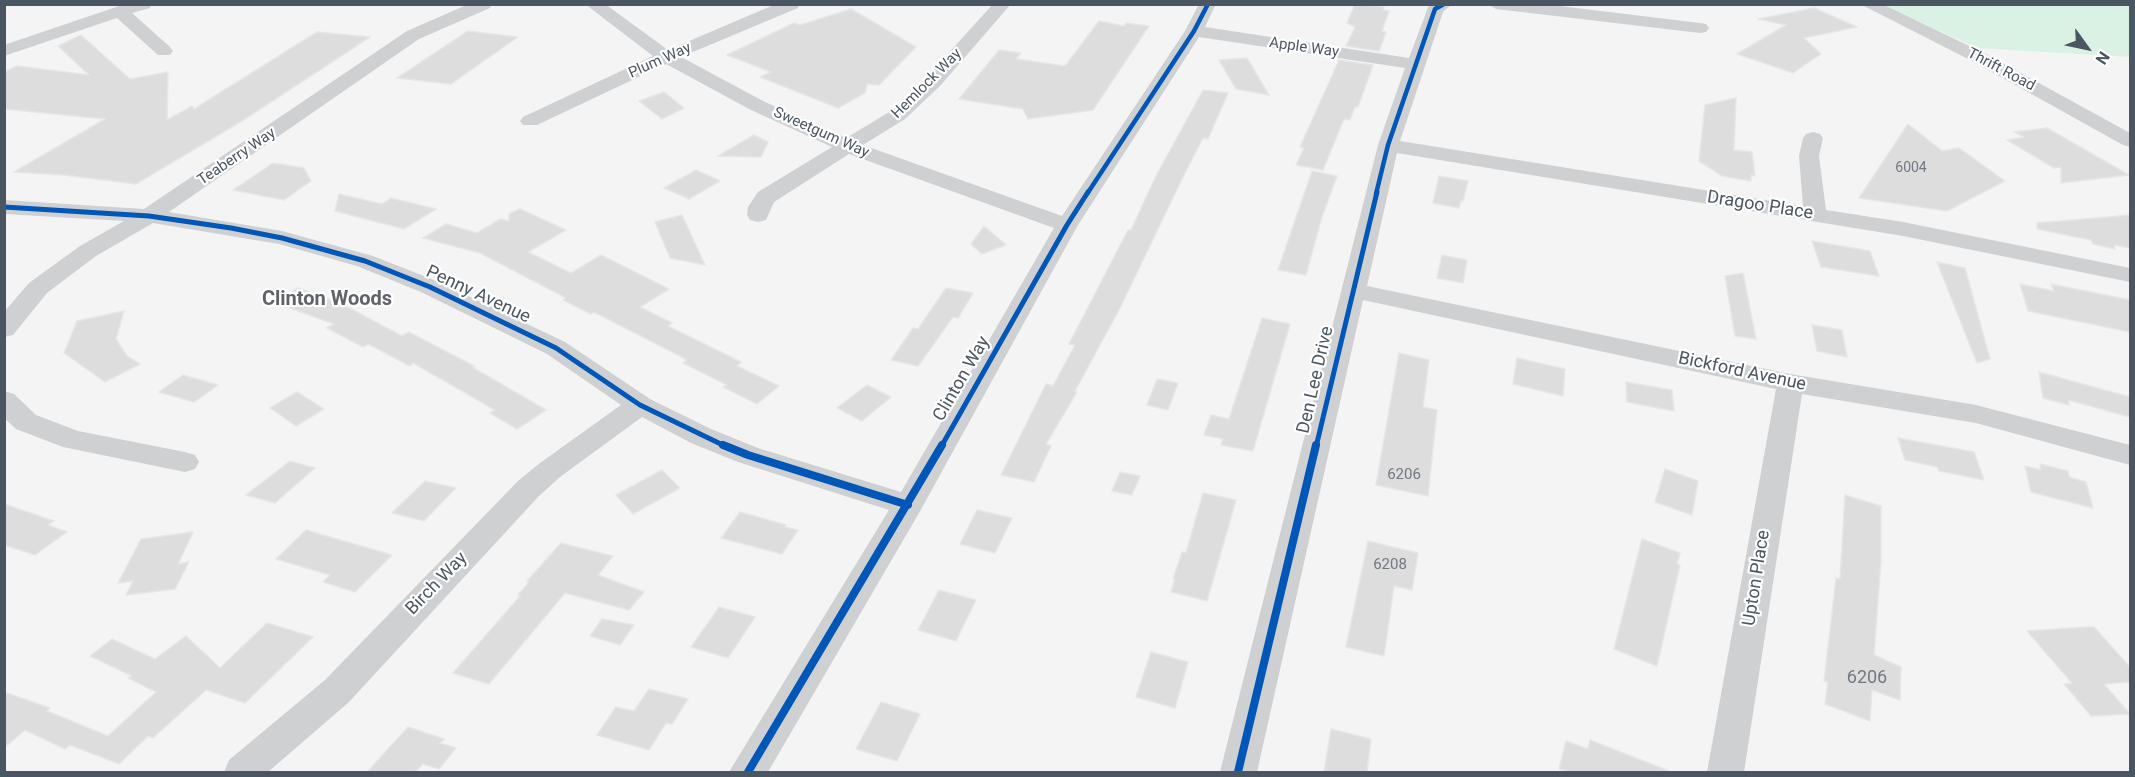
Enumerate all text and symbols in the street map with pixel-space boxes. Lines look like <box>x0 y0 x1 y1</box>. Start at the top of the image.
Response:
north arrow <box>2057 18 2117 78</box>
street label: Apple Way <box>1268 34 1340 62</box>
street label: Plum Way <box>626 39 694 83</box>
street label: Hemlock Way <box>888 45 966 123</box>
street label: Thrift Road <box>1964 45 2038 95</box>
text: N <box>2091 48 2114 68</box>
street label: Sweetgum Way <box>770 104 872 162</box>
street label: Teaberry Way <box>195 124 279 190</box>
house number: 6004 <box>1895 160 1927 176</box>
street label: Dragoo Place <box>1705 187 1815 225</box>
street label: Penny Avenue <box>422 261 534 329</box>
district label: Clinton Woods <box>262 288 392 312</box>
street label: Den Lee Drive <box>1293 324 1339 436</box>
street label: Clinton Way <box>929 333 995 425</box>
street label: Bickford Avenue <box>1676 348 1808 396</box>
house number: 6206 <box>1387 466 1421 484</box>
street label: Upton Place <box>1739 529 1775 627</box>
street label: Birch Way <box>402 548 472 620</box>
house number: 6208 <box>1373 556 1407 574</box>
house number: 6206 <box>1847 667 1887 689</box>

